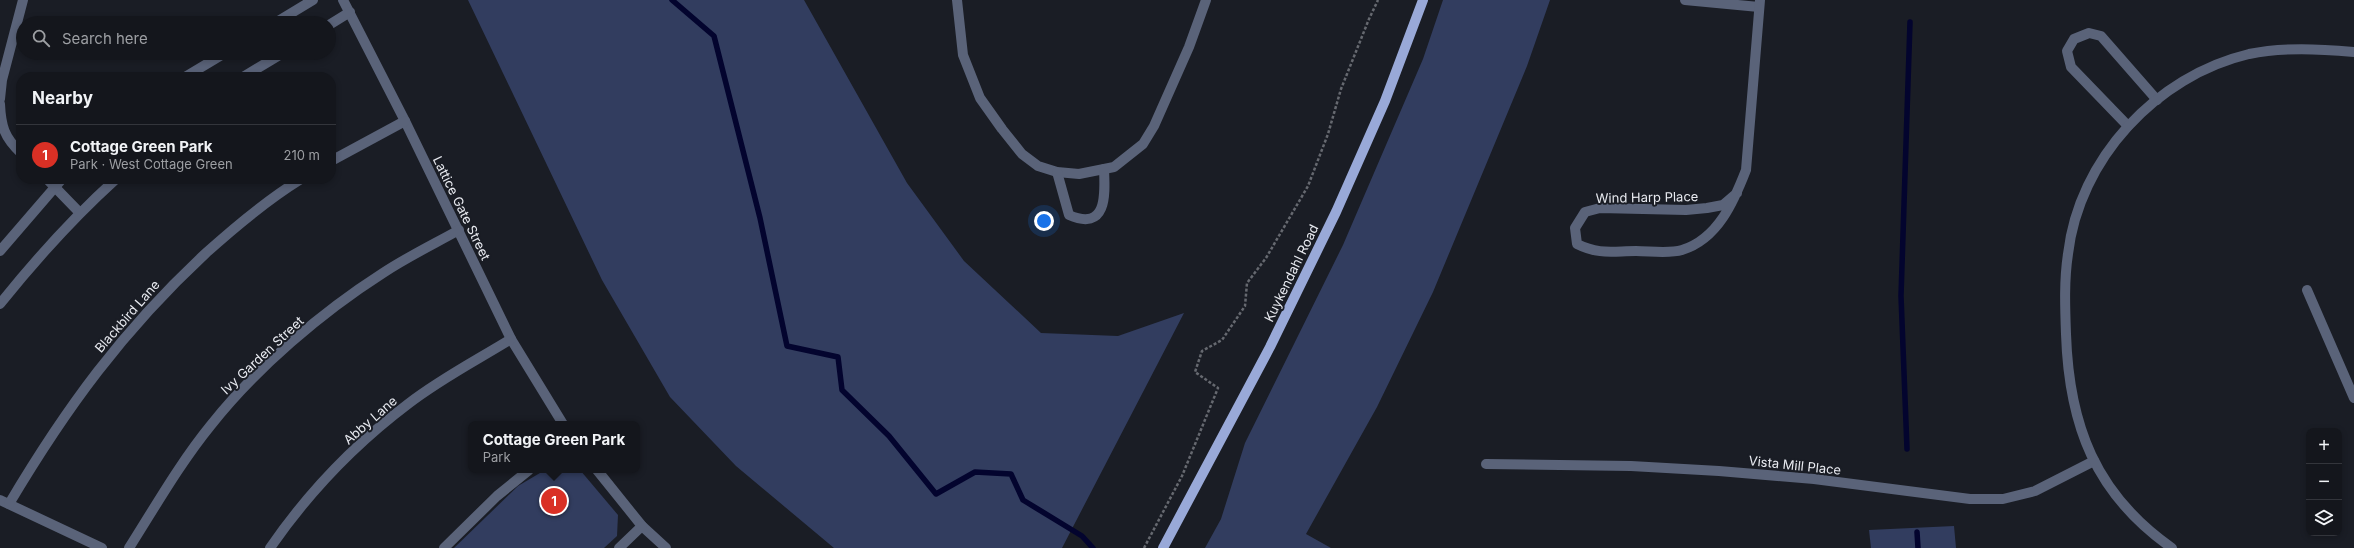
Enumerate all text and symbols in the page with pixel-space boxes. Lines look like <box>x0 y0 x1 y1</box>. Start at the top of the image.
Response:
search box <box>16 16 336 60</box>
icon: search <box>30 27 52 49</box>
text: Search here <box>62 29 148 48</box>
text: Nearby <box>32 88 93 108</box>
text: Cottage Green Park <box>70 137 213 156</box>
text: 1 <box>42 147 48 163</box>
text: 210 m <box>284 147 320 163</box>
street label: Lattice Gate Street <box>430 153 494 263</box>
text: Park · West Cottage Green <box>70 156 233 172</box>
street label: Wind Harp Place <box>1596 188 1698 206</box>
your location <box>1034 211 1054 231</box>
street label: Kuykendahl Road <box>1260 222 1322 324</box>
street label: Blackbird Lane <box>91 276 163 356</box>
street label: Ivy Garden Street <box>217 313 307 397</box>
street label: Abby Lane <box>340 392 400 448</box>
popup <box>468 421 640 473</box>
map controls <box>2306 428 2342 536</box>
button: + <box>2306 428 2342 464</box>
text: Cottage Green Park <box>483 430 625 449</box>
text: Park <box>483 449 511 465</box>
street label: Vista Mill Place <box>1748 452 1842 478</box>
button: − <box>2306 464 2342 500</box>
pin: 1 <box>541 486 567 516</box>
button: layers <box>2306 500 2342 536</box>

